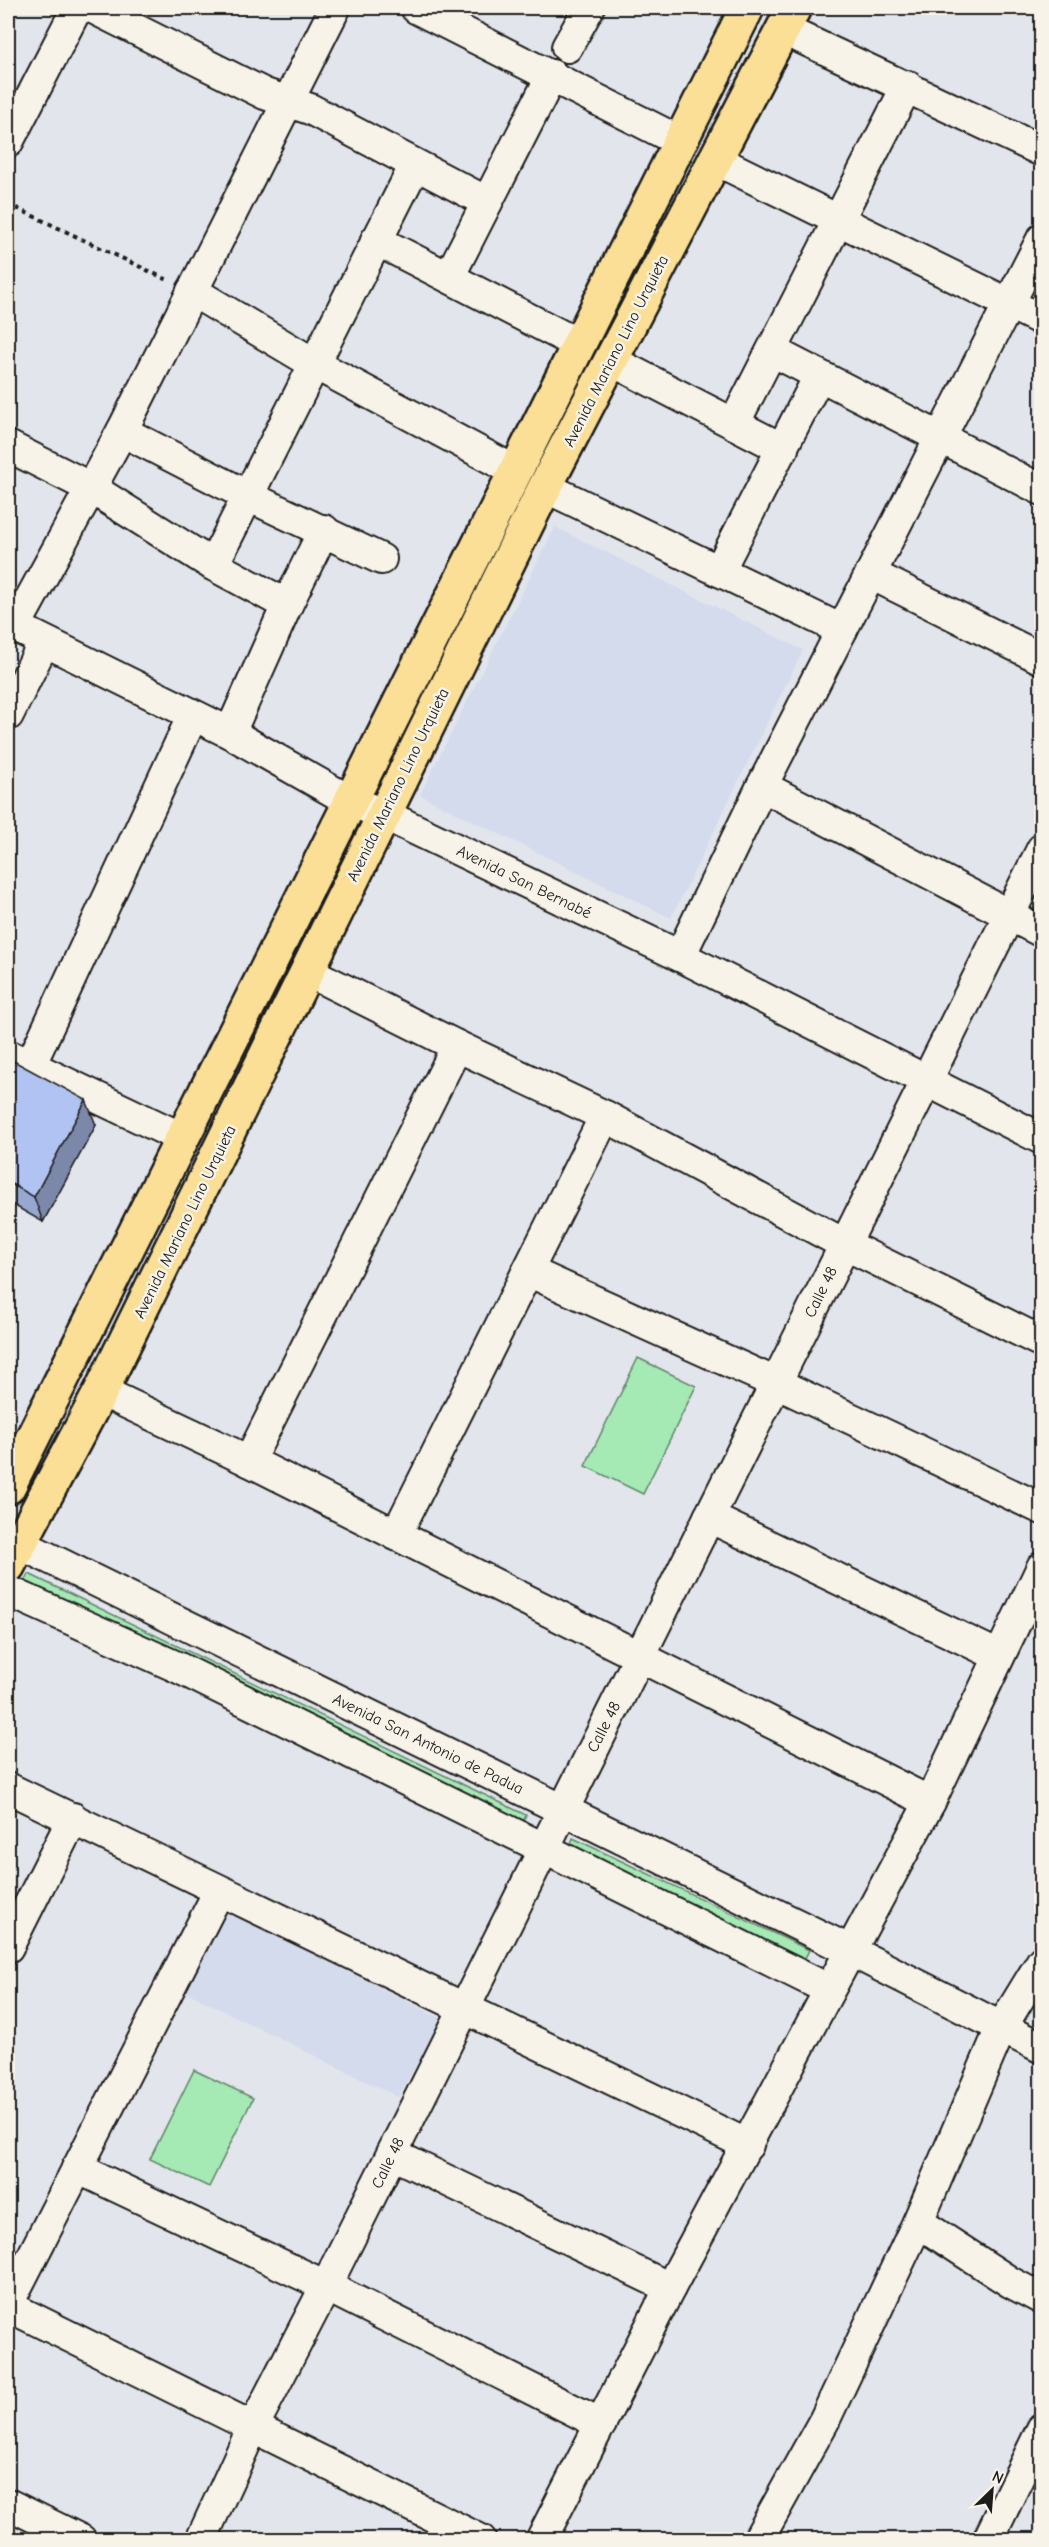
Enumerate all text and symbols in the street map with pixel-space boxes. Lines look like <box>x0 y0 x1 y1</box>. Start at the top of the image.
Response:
street label: Avenida Mariano Lino Urquieta <box>560 252 672 450</box>
street label: Avenida Mariano Lino Urquieta <box>343 685 453 885</box>
street label: Avenida San Bernabé <box>454 842 594 922</box>
street label: Avenida Mariano Lino Urquieta <box>130 1122 240 1322</box>
street label: Calle 48 <box>801 1264 841 1320</box>
street label: Avenida San Antonio de Padua <box>330 1690 526 1798</box>
street label: Calle 48 <box>584 1699 624 1755</box>
street label: Calle 48 <box>368 2135 408 2191</box>
north arrow <box>962 2460 1022 2520</box>
text: N <box>989 2467 1006 2488</box>

